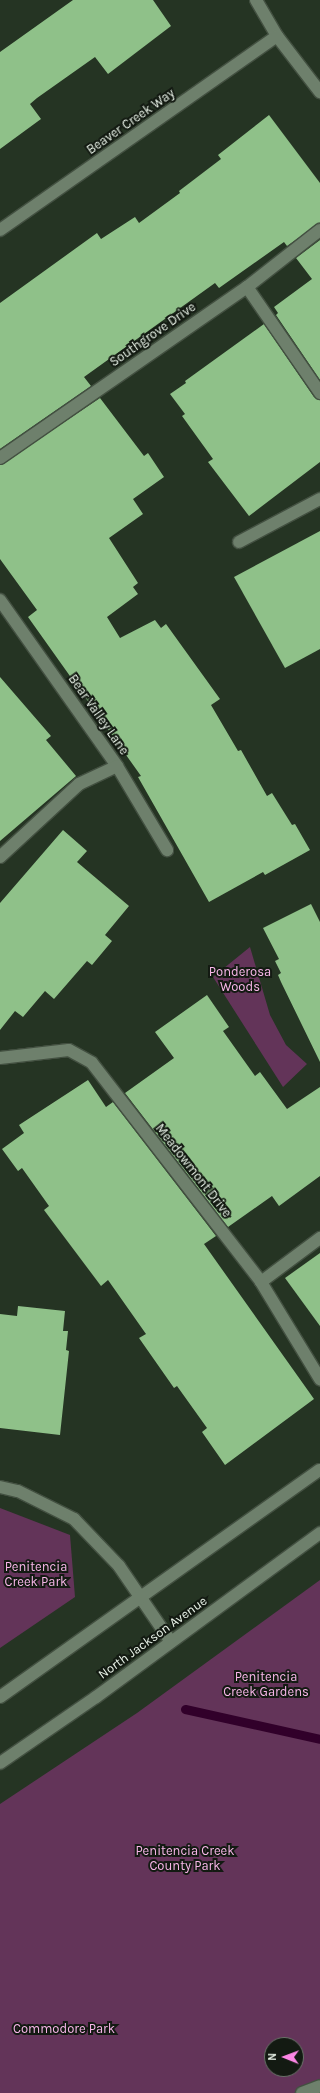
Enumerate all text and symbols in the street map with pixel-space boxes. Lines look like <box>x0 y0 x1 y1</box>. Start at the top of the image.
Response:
street label: Beaver Creek Way <box>84 86 178 158</box>
street label: Southgrove Drive <box>107 300 199 370</box>
street label: Bear Valley Lane <box>64 672 132 758</box>
park label: Ponderosa Woods <box>209 965 271 996</box>
street label: Meadowmont Drive <box>152 1121 234 1221</box>
park label: Penitencia Creek Park <box>5 1560 67 1591</box>
street label: North Jackson Avenue <box>96 1593 210 1683</box>
park label: Penitencia Creek Gardens <box>223 1670 309 1701</box>
park label: Penitencia Creek County Park <box>135 1844 235 1875</box>
park label: Commodore Park <box>13 2021 115 2037</box>
north arrow <box>264 2037 304 2077</box>
text: N <box>266 2053 279 2061</box>

